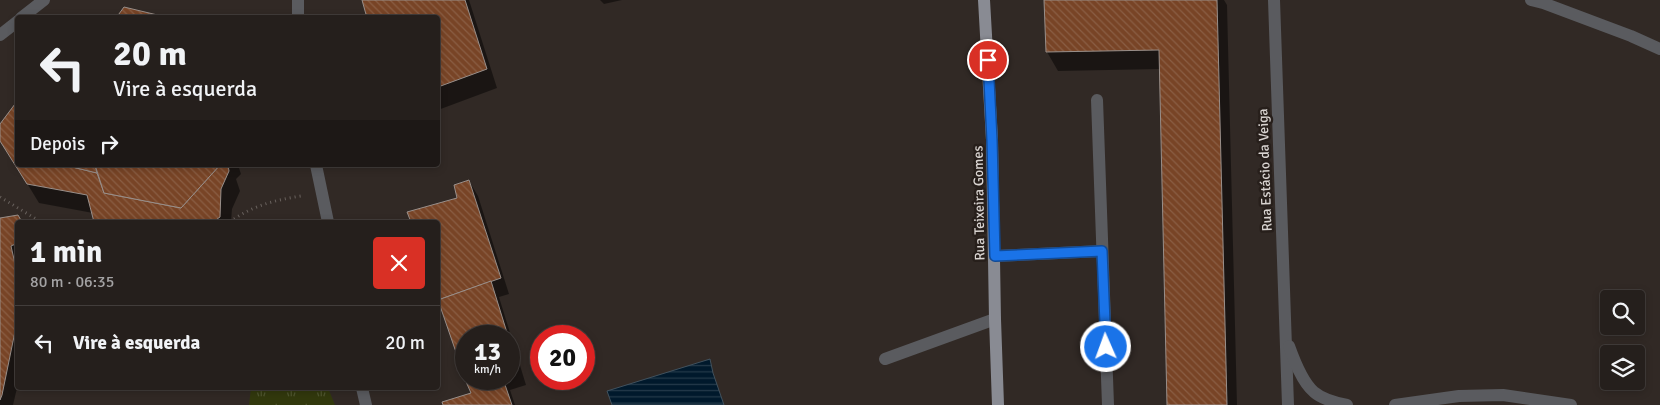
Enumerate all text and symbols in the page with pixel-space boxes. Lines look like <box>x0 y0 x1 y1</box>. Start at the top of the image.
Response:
text: 20 m <box>113 32 187 75</box>
icon: left <box>30 35 95 100</box>
pin <box>967 39 1009 81</box>
icon: arrive <box>974 46 1002 74</box>
text: Vire à esquerda <box>113 75 257 102</box>
street label: Rua Estácio da Veiga <box>1254 108 1276 232</box>
icon: right <box>95 130 123 158</box>
text: Depois <box>30 132 85 156</box>
street label: Rua Teixeira Gomes <box>969 145 989 261</box>
text: 1 min <box>30 234 102 271</box>
button: close <box>373 237 425 289</box>
text: 80 m · 06:35 <box>30 272 114 292</box>
map controls <box>1600 290 1645 390</box>
button: search <box>1600 290 1645 335</box>
position arrow <box>1079 320 1131 372</box>
speed limit sign: 20 <box>530 325 595 390</box>
icon: left <box>30 329 58 357</box>
text: Vire à esquerda <box>73 331 200 355</box>
text: 20 m <box>385 331 425 355</box>
text: 13 <box>474 336 501 367</box>
button: layers <box>1600 345 1645 390</box>
text: km/h <box>474 362 501 377</box>

